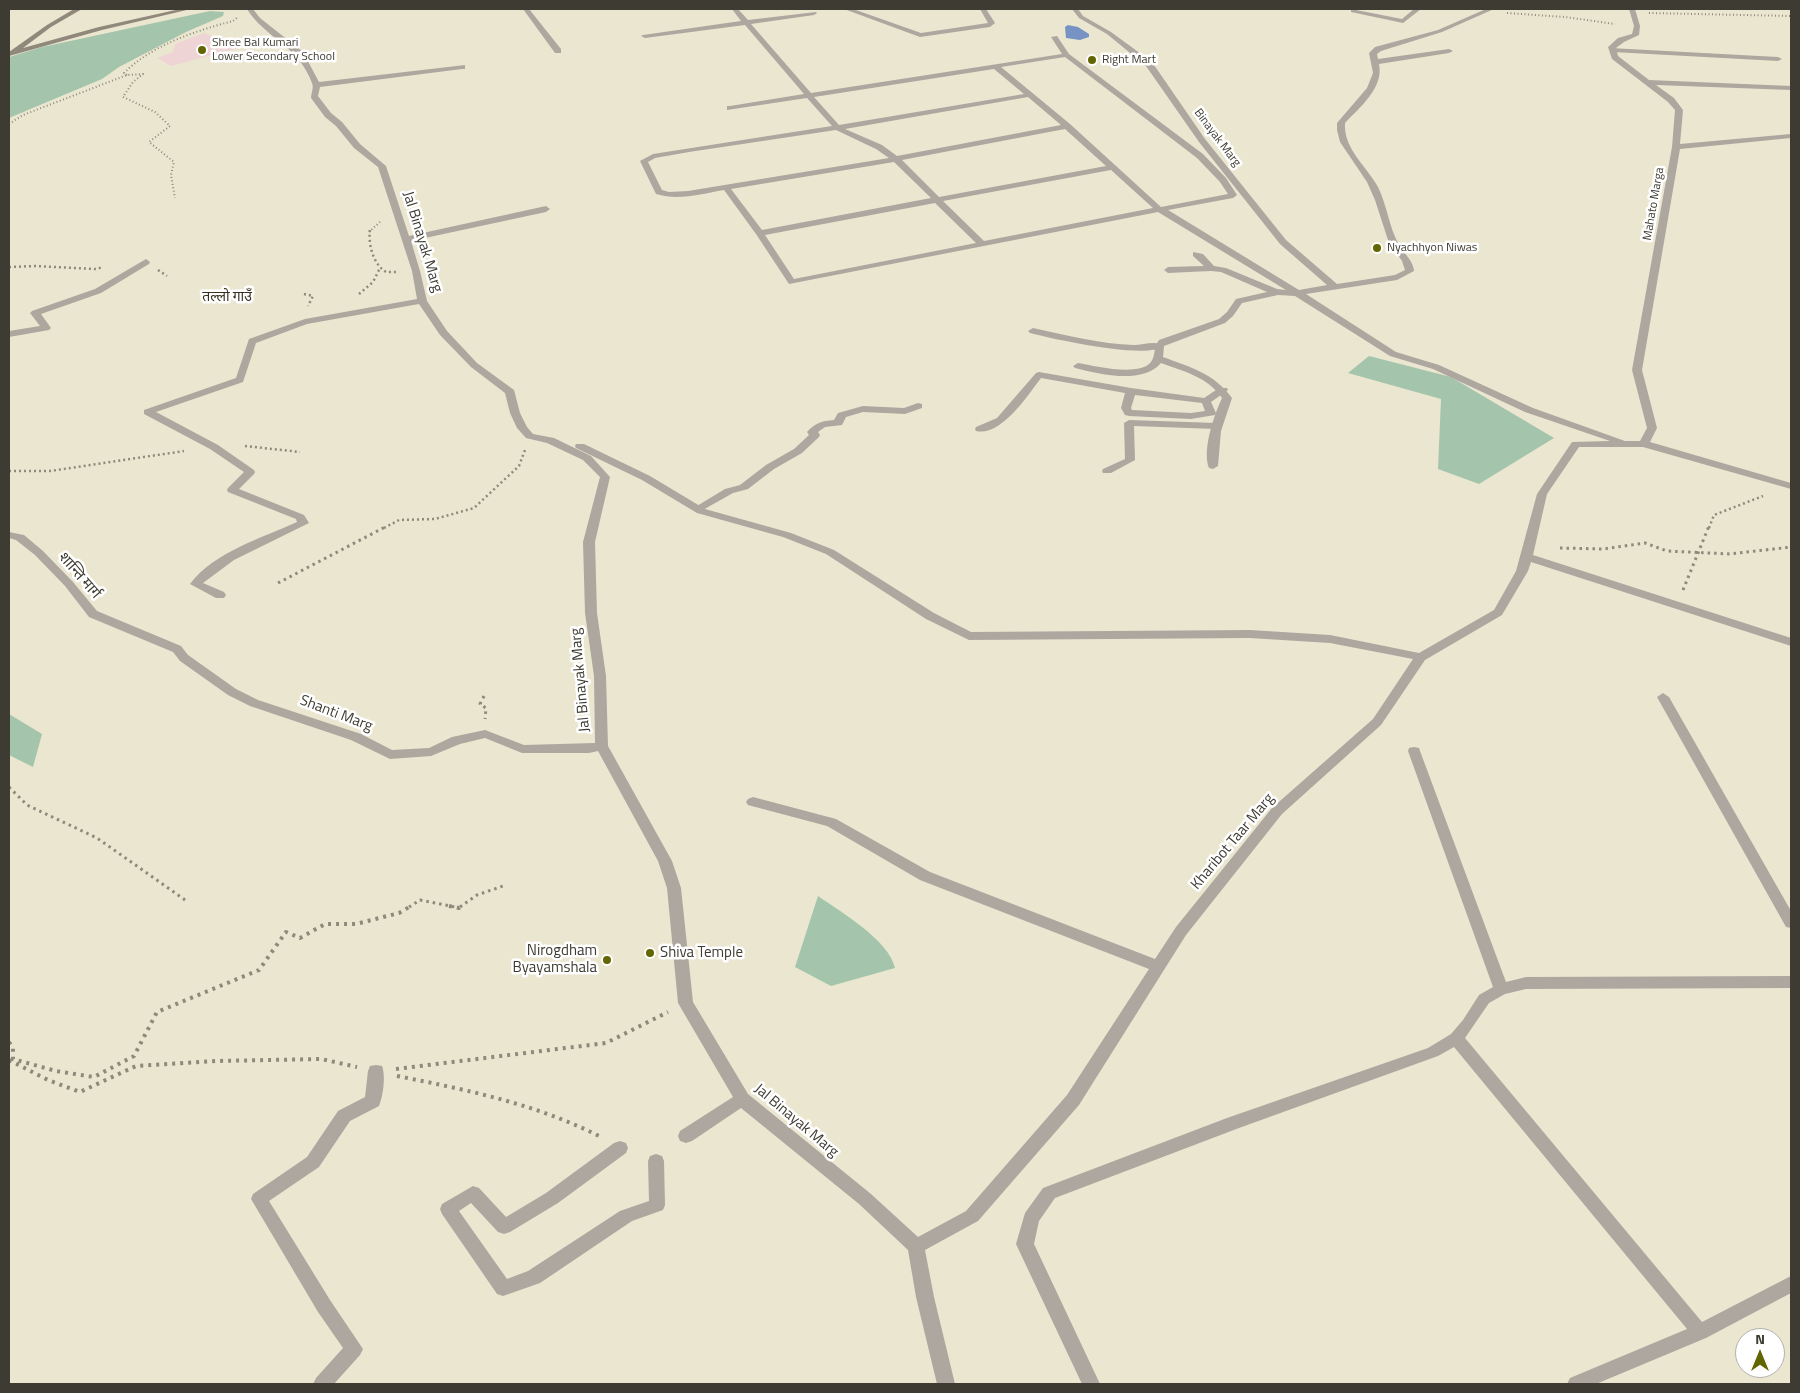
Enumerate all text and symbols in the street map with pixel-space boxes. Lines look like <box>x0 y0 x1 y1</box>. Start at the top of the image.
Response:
place label: Shree Bal Kumari Lower Secondary School <box>212 36 335 64</box>
marker: Shree Bal Kumari Lower Secondary School <box>196 44 208 56</box>
place label: Right Mart <box>1102 53 1156 67</box>
marker: Right Mart <box>1086 54 1098 66</box>
street label: Binayak Marg <box>1191 106 1243 170</box>
street label: Mahato Marga <box>1640 166 1668 242</box>
street label: Jal Binayak Marg <box>398 189 446 295</box>
place label: Nyachhyon Niwas <box>1387 241 1477 255</box>
marker: Nyachhyon Niwas <box>1371 242 1383 254</box>
district label: तल्लो गाउँ <box>202 290 252 306</box>
street label: शान्ति मार्ग <box>54 549 104 603</box>
street label: Jal Binayak Marg <box>567 627 595 733</box>
street label: Shanti Marg <box>297 692 375 736</box>
street label: Kharibot Taar Marg <box>1188 790 1278 894</box>
place label: Nirogdham Byayamshala <box>513 942 597 977</box>
place label: Shiva Temple <box>660 944 743 962</box>
marker: Shiva Temple <box>644 947 656 959</box>
marker: Nirogdham Byayamshala <box>601 954 613 966</box>
street label: Jal Binayak Marg <box>750 1080 842 1162</box>
north arrow <box>1735 1328 1785 1378</box>
text: N <box>1755 1328 1765 1349</box>

